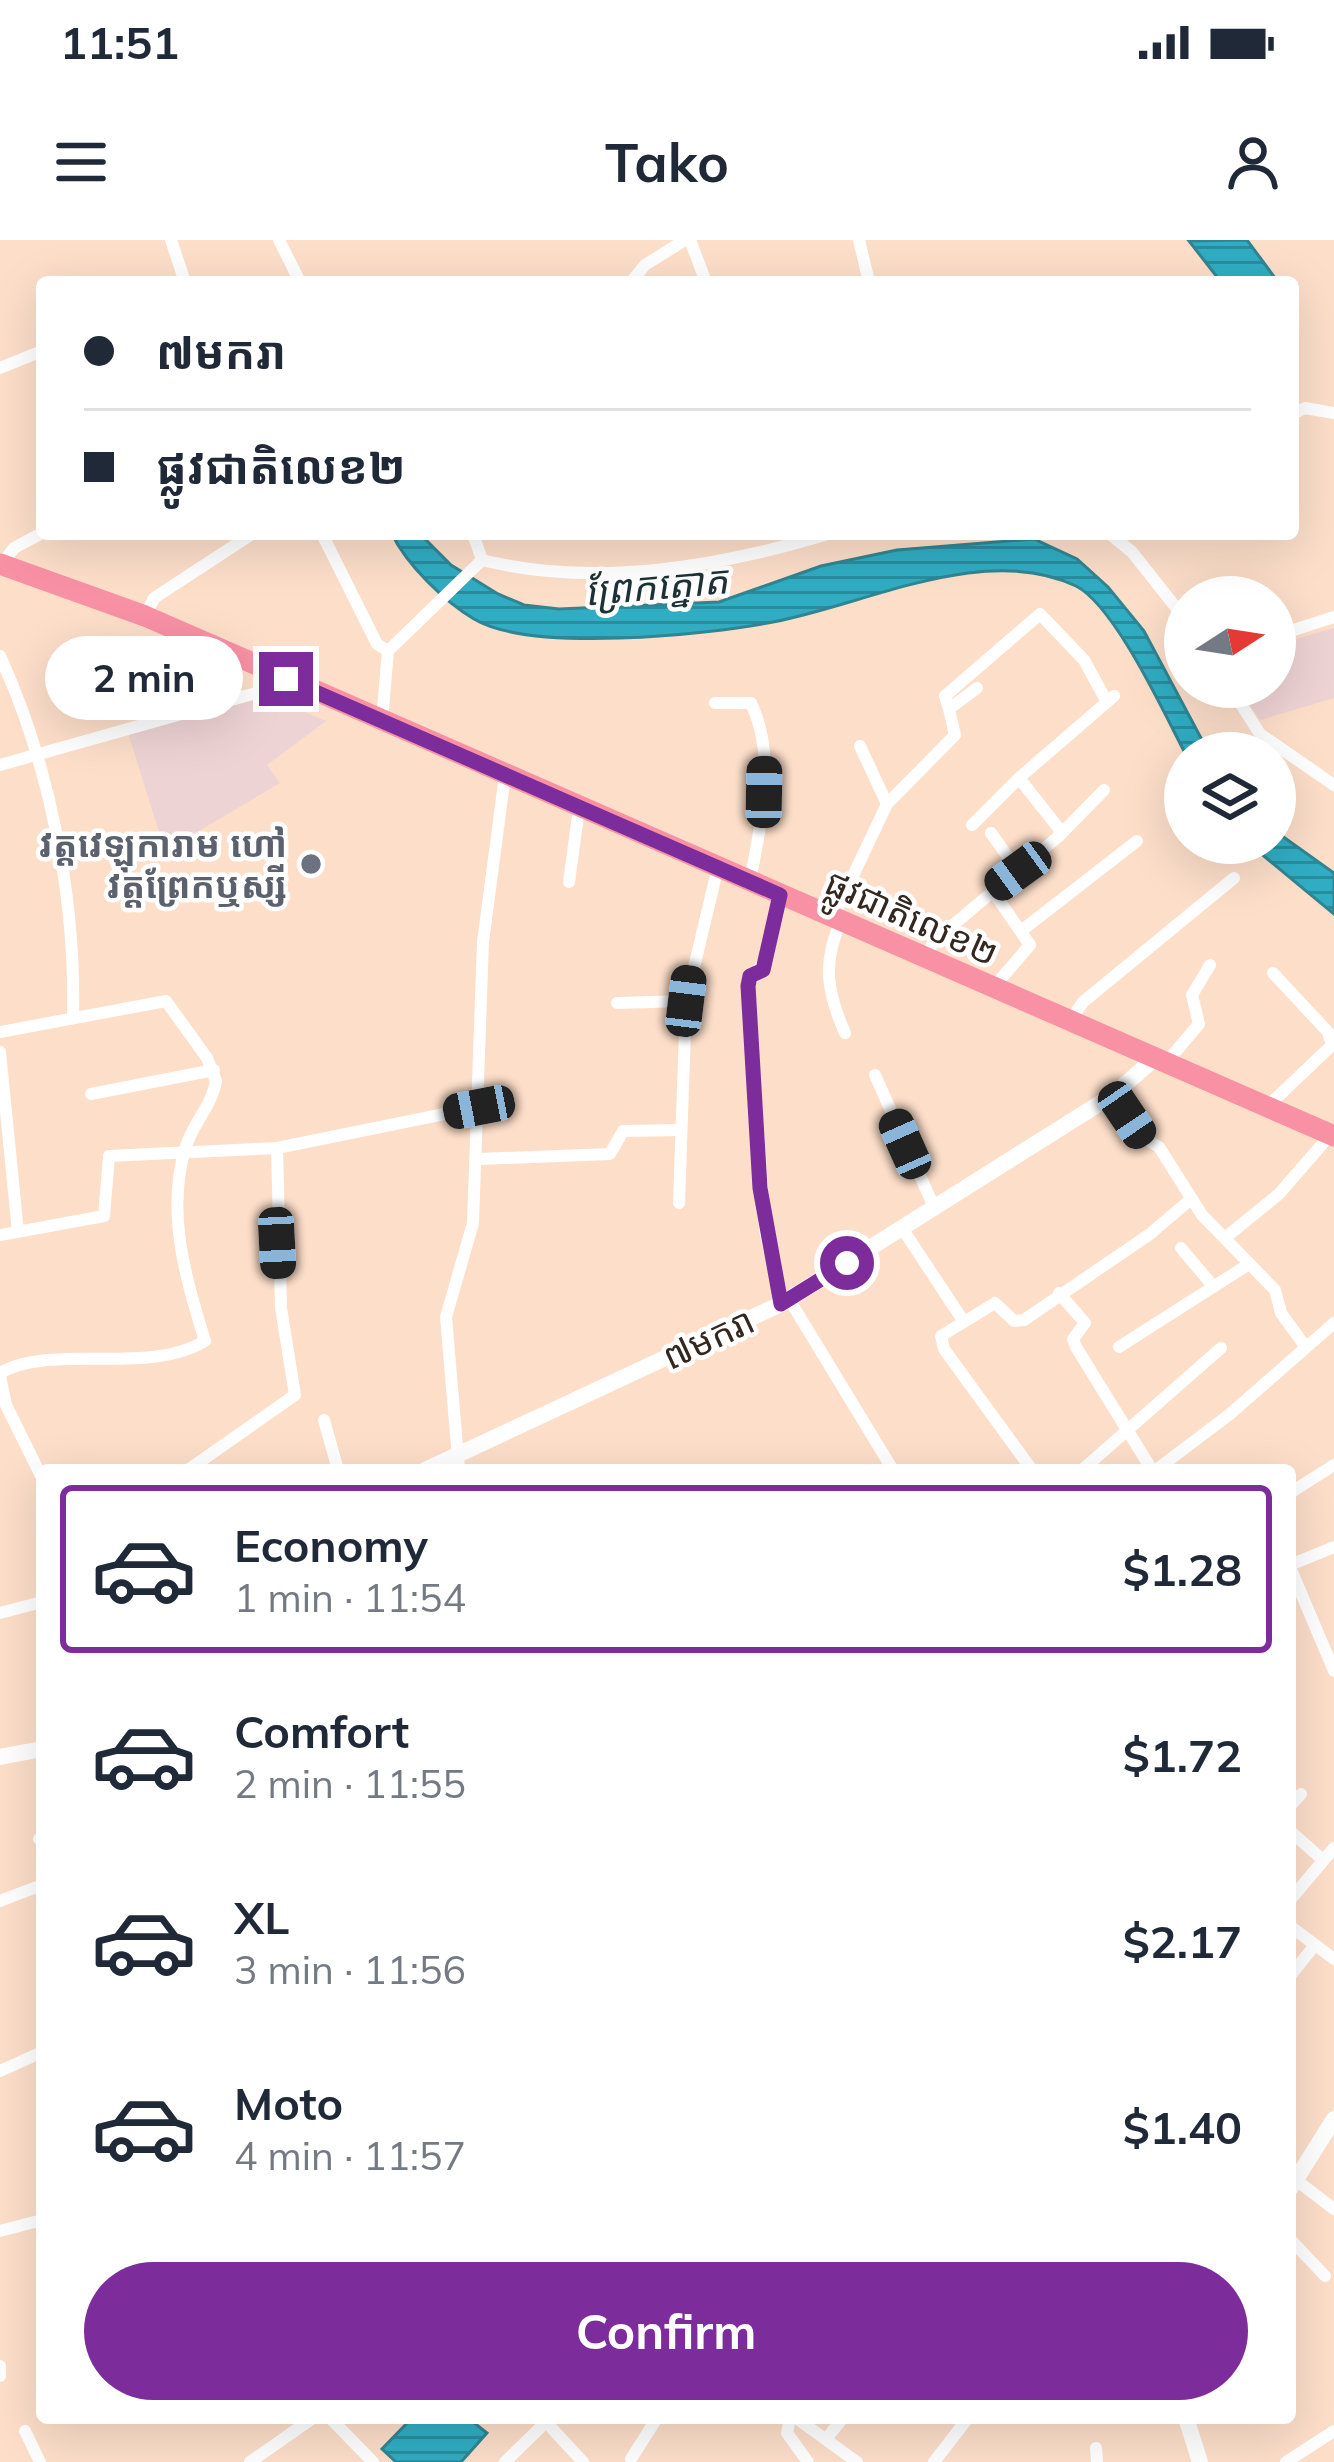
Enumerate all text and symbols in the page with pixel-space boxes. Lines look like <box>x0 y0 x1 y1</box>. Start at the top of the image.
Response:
text: 11:51 <box>60 14 179 70</box>
text: Tako <box>605 128 729 196</box>
icon: menu <box>48 129 114 195</box>
icon: person <box>1220 129 1286 195</box>
text: ៧មករា <box>156 324 286 380</box>
text: ផ្លូវជាតិលេខ២ <box>156 439 406 495</box>
water label: ព្រែកត្នោត <box>582 554 732 617</box>
north arrow <box>1164 576 1296 708</box>
map controls <box>1164 576 1296 864</box>
callout: 2 min <box>46 637 244 721</box>
route end <box>259 652 313 706</box>
text: 2 min <box>93 653 195 702</box>
button: layers <box>1164 732 1296 864</box>
car <box>745 756 783 828</box>
place label: វត្តវេឡុការាម ហៅ វត្តព្រែកឬស្សី <box>39 821 287 907</box>
car <box>978 835 1058 907</box>
marker: វត្តវេឡុការាម ហៅ វត្តព្រែកឬស្សី <box>298 851 324 877</box>
street label: ផ្លូវជាតិលេខ២ <box>814 859 1005 985</box>
car <box>664 963 708 1039</box>
car <box>1092 1075 1162 1155</box>
car <box>440 1082 518 1132</box>
car <box>874 1104 936 1184</box>
car <box>257 1206 297 1280</box>
route start <box>820 1236 874 1290</box>
street label: ៧មករា <box>655 1297 761 1379</box>
icon: car <box>90 1515 198 1623</box>
text: Economy <box>234 1517 428 1573</box>
text: $1.28 <box>1123 1541 1242 1597</box>
text: 1 min · 11:54 <box>234 1573 466 1622</box>
icon: car <box>90 1701 198 1809</box>
text: Comfort <box>234 1703 409 1759</box>
text: $1.72 <box>1123 1727 1242 1783</box>
text: 2 min · 11:55 <box>234 1759 466 1808</box>
icon: car <box>90 1887 198 1995</box>
text: XL <box>234 1889 289 1945</box>
text: $2.17 <box>1123 1913 1242 1969</box>
text: 3 min · 11:56 <box>234 1945 466 1994</box>
icon: car <box>90 2073 198 2181</box>
text: Moto <box>234 2075 343 2131</box>
text: $1.40 <box>1123 2099 1242 2155</box>
text: 4 min · 11:57 <box>234 2131 466 2180</box>
button: Confirm <box>84 2262 1248 2400</box>

